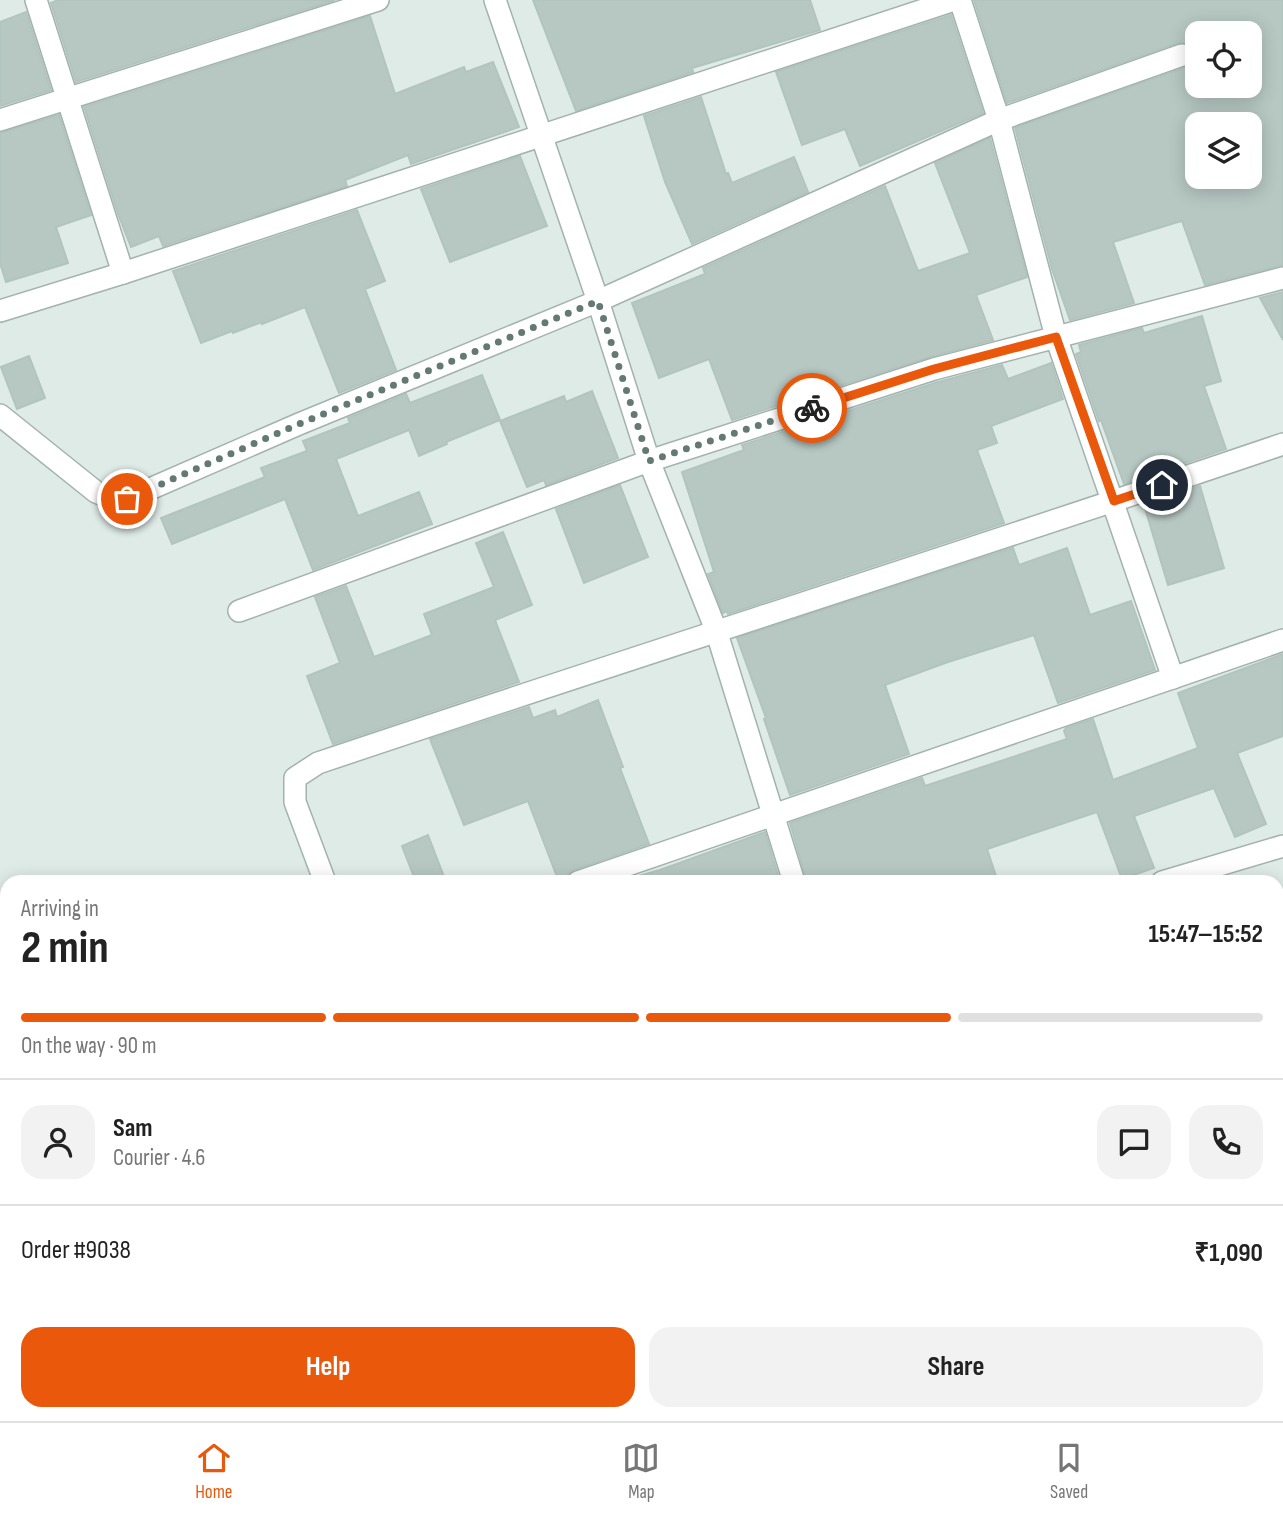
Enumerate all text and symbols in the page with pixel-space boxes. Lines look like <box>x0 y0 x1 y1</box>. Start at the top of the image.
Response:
map controls <box>1185 21 1262 189</box>
button: locate <box>1185 21 1262 98</box>
button: layers <box>1185 112 1262 189</box>
courier <box>777 373 847 443</box>
icon: bike <box>793 389 831 427</box>
pin <box>1132 455 1192 515</box>
icon: home <box>1143 466 1181 504</box>
pin <box>97 469 157 529</box>
icon: bag <box>108 480 146 518</box>
text: Arriving in <box>21 895 99 923</box>
text: 15:47–15:52 <box>1149 919 1263 950</box>
text: 2 min <box>21 921 109 976</box>
text: On the way · 90 m <box>21 1032 156 1060</box>
button: person <box>21 1105 95 1179</box>
button: chat <box>1097 1105 1171 1179</box>
button: phone <box>1189 1105 1263 1179</box>
text: Sam <box>113 1113 153 1144</box>
text: Courier · 4.6 <box>113 1144 205 1172</box>
text: Order #9038 <box>21 1235 131 1266</box>
text: ₹1,090 <box>1194 1238 1263 1269</box>
button: Help <box>21 1327 635 1407</box>
button: Share <box>649 1327 1263 1407</box>
tab: Home <box>195 1439 233 1504</box>
tab: Map <box>622 1439 660 1504</box>
tab: Saved <box>1050 1439 1088 1504</box>

